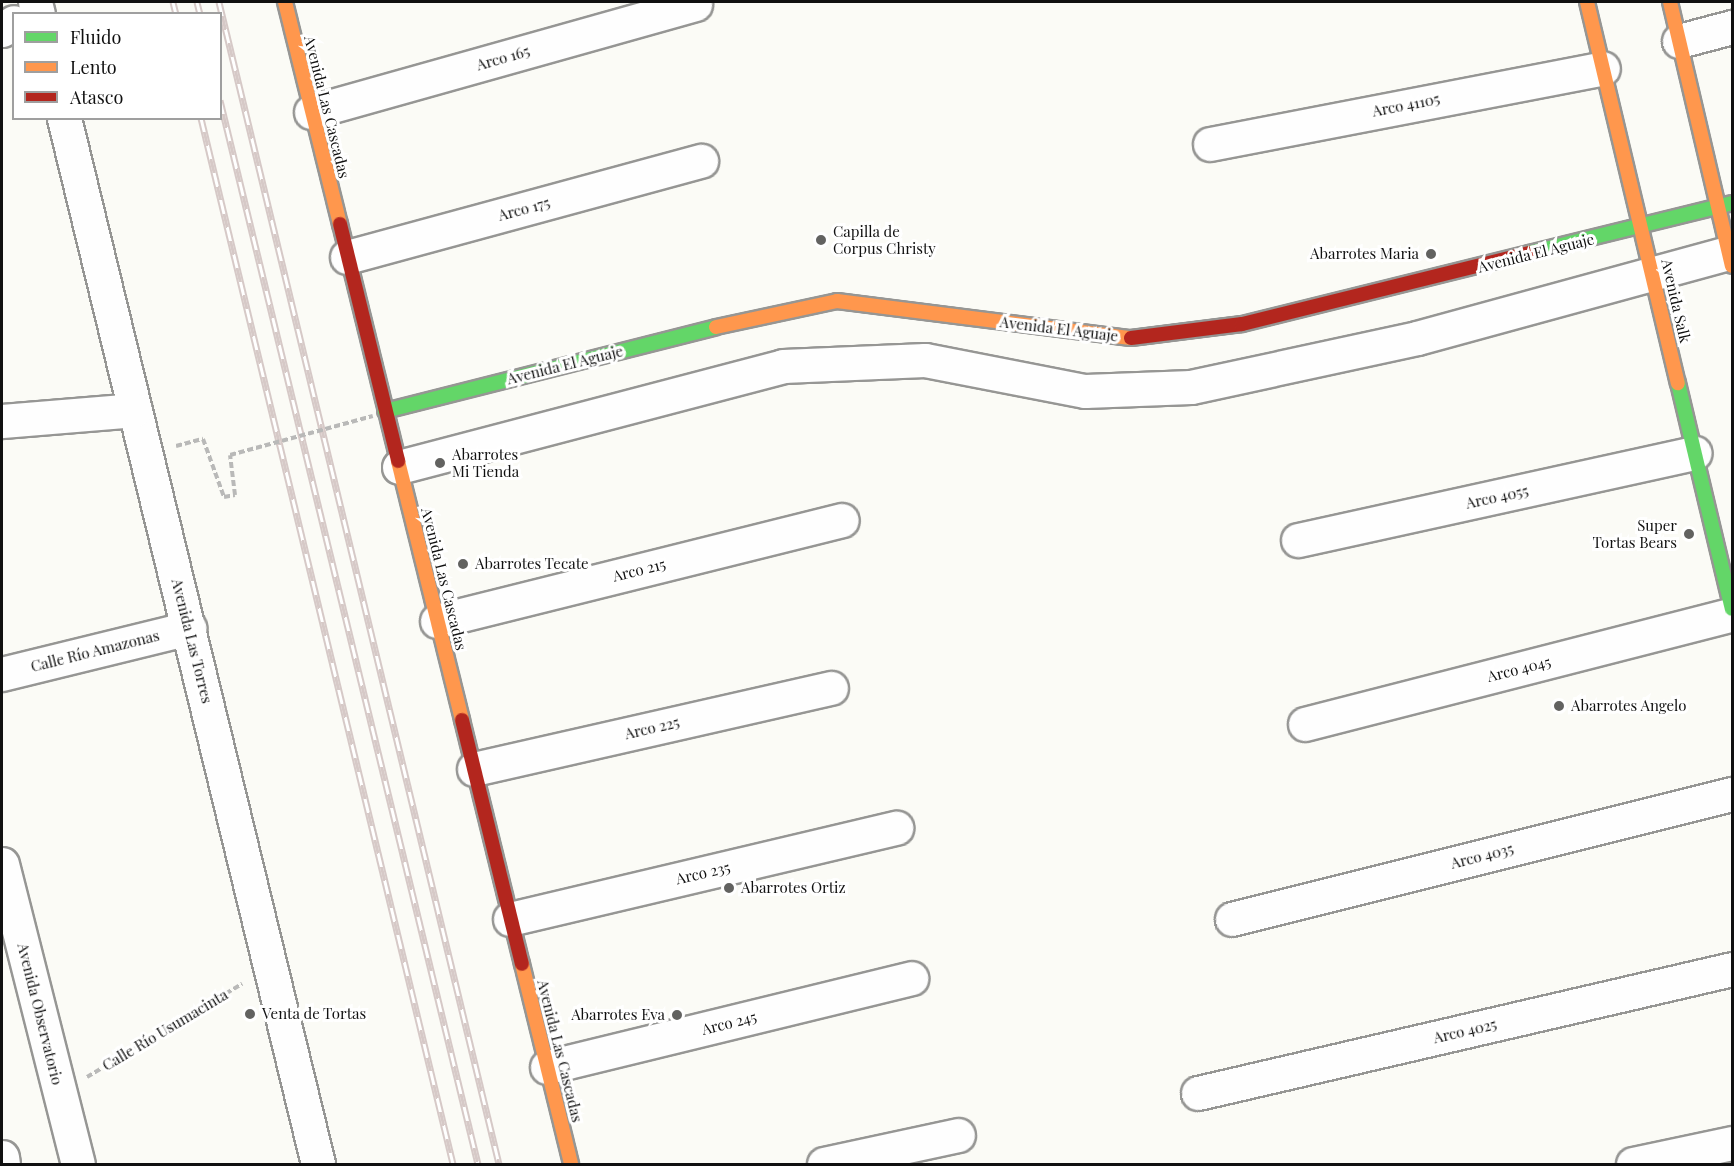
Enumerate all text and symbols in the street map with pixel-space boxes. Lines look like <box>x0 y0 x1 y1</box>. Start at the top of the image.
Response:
legend <box>12 12 222 120</box>
text: Fluido <box>70 25 121 49</box>
street label: Avenida Las Cascadas <box>301 34 353 180</box>
street label: Arco 165 <box>474 42 532 74</box>
text: Lento <box>70 55 117 79</box>
text: Atasco <box>70 85 123 109</box>
street label: Arco 41105 <box>1371 90 1441 120</box>
street label: Arco 175 <box>496 193 552 225</box>
place label: Capilla de Corpus Christy <box>833 222 936 257</box>
street label: Avenida El Aguaje <box>1476 230 1596 276</box>
marker: Capilla de Corpus Christy <box>814 233 828 247</box>
place label: Abarrotes Maria <box>1310 245 1419 263</box>
marker: Abarrotes Maria <box>1424 247 1438 261</box>
street label: Avenida Salk <box>1658 257 1694 345</box>
street label: Avenida El Aguaje <box>998 313 1120 345</box>
street label: Avenida El Aguaje <box>505 342 625 388</box>
place label: Abarrotes Mi Tienda <box>452 445 520 480</box>
marker: Abarrotes Mi Tienda <box>433 456 447 470</box>
street label: Arco 4055 <box>1464 482 1530 512</box>
street label: Avenida Las Cascadas <box>418 506 470 652</box>
place label: Super Tortas Bears <box>1592 516 1677 551</box>
marker: Super Tortas Bears <box>1682 527 1696 541</box>
place label: Abarrotes Tecate <box>475 555 589 573</box>
street label: Arco 215 <box>611 555 667 585</box>
marker: Abarrotes Tecate <box>456 557 470 571</box>
street label: Avenida Las Torres <box>168 576 216 706</box>
street label: Calle Río Amazonas <box>29 626 161 676</box>
street label: Arco 4045 <box>1485 652 1553 686</box>
place label: Abarrotes Angelo <box>1571 697 1687 715</box>
marker: Abarrotes Angelo <box>1552 699 1566 713</box>
street label: Arco 225 <box>623 713 681 743</box>
street label: Arco 4035 <box>1449 839 1515 873</box>
street label: Arco 235 <box>674 858 732 888</box>
place label: Abarrotes Ortiz <box>741 879 846 897</box>
marker: Abarrotes Ortiz <box>722 881 736 895</box>
street label: Avenida Observatorio <box>14 941 66 1087</box>
street label: Avenida Las Cascadas <box>534 978 586 1124</box>
street label: Calle Río Usumacinta <box>99 985 231 1075</box>
place label: Venta de Tortas <box>262 1005 367 1023</box>
place label: Abarrotes Eva <box>571 1006 665 1024</box>
marker: Venta de Tortas <box>243 1007 257 1021</box>
marker: Abarrotes Eva <box>670 1008 684 1022</box>
street label: Arco 245 <box>700 1008 758 1038</box>
street label: Arco 4025 <box>1431 1015 1499 1047</box>

